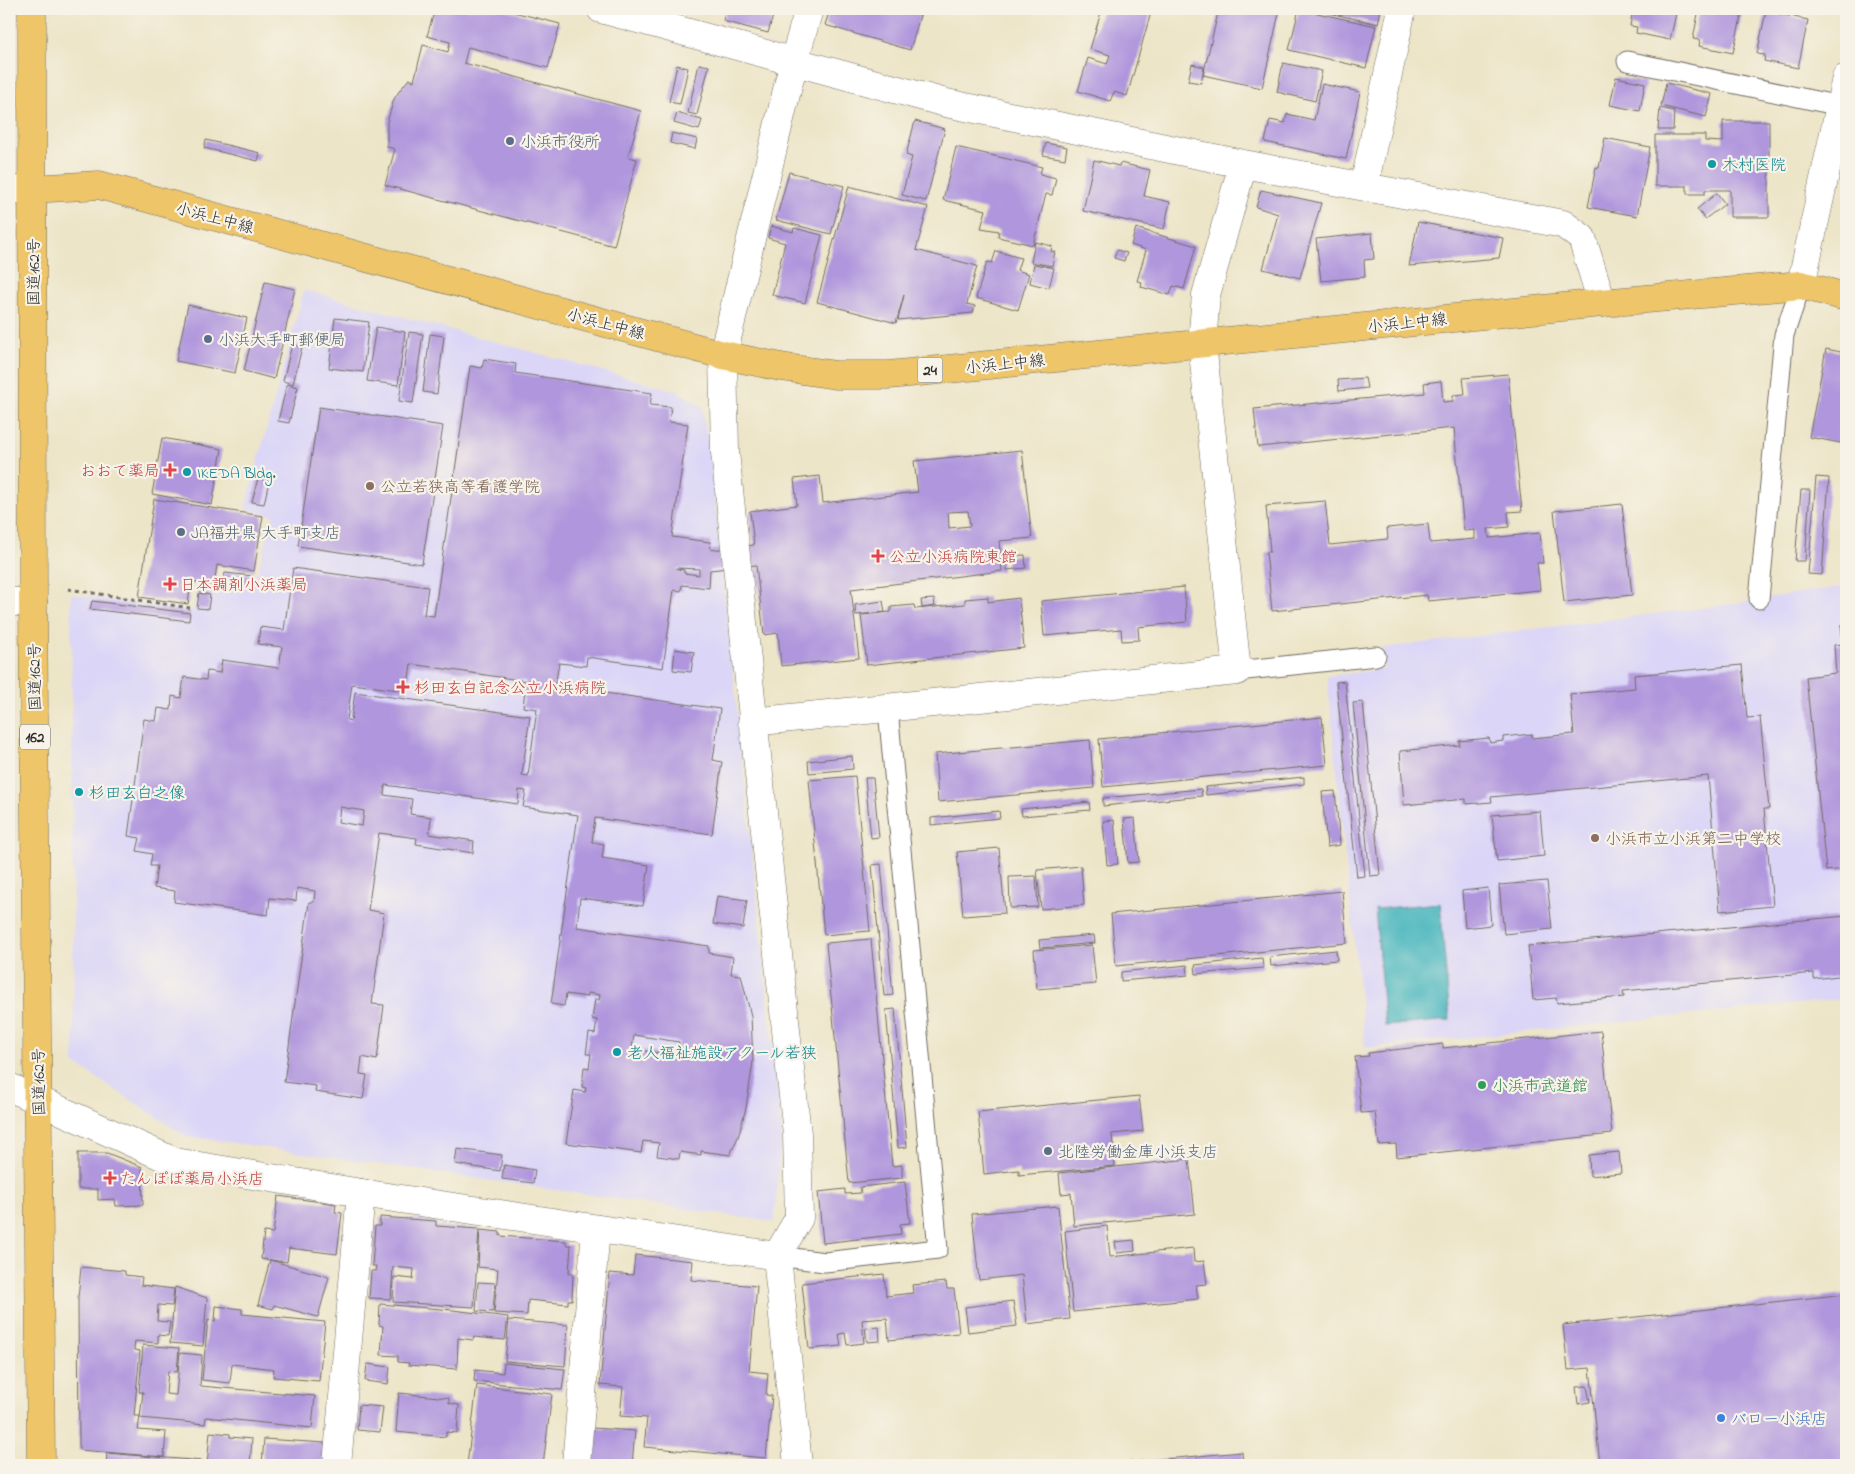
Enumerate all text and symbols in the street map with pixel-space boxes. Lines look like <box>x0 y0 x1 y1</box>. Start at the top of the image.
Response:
place label: 小浜市役所 <box>520 131 600 155</box>
marker: 小浜市役所 <box>504 135 516 147</box>
place label: 木村医院 <box>1722 154 1786 178</box>
marker: 木村医院 <box>1706 158 1718 170</box>
street label: 小浜上中線 <box>173 197 256 241</box>
street label: 国道162号 <box>23 238 47 306</box>
street label: 小浜上中線 <box>564 303 647 347</box>
street label: 小浜上中線 <box>1366 308 1448 340</box>
place label: 小浜大手町郵便局 <box>218 329 346 353</box>
marker: 小浜大手町郵便局 <box>202 333 214 345</box>
street label: 小浜上中線 <box>964 349 1046 381</box>
road number: 24 <box>918 358 942 382</box>
place label: おおて薬局 <box>80 460 160 484</box>
place label: IKEDA Bldg. <box>197 462 276 486</box>
marker: おおて薬局 <box>164 464 176 476</box>
marker: IKEDA Bldg. <box>181 466 193 478</box>
place label: 公立若狭高等看護学院 <box>380 476 540 500</box>
marker: 公立若狭高等看護学院 <box>364 480 376 492</box>
place label: JA福井県 大手町支店 <box>191 522 341 546</box>
marker: JA福井県 大手町支店 <box>175 526 187 538</box>
place label: 公立小浜病院東館 <box>889 546 1017 570</box>
marker: 公立小浜病院東館 <box>871 549 885 563</box>
place label: 日本調剤小浜薬局 <box>180 574 308 598</box>
marker: 日本調剤小浜薬局 <box>164 578 176 590</box>
street label: 国道162号 <box>23 643 49 711</box>
place label: 杉田玄白記念公立小浜病院 <box>414 677 606 701</box>
marker: 杉田玄白記念公立小浜病院 <box>396 680 410 694</box>
road number: 162 <box>20 724 50 750</box>
place label: 杉田玄白之像 <box>89 782 185 806</box>
marker: 杉田玄白之像 <box>73 786 85 798</box>
place label: 小浜市立小浜第二中学校 <box>1605 828 1781 852</box>
marker: 小浜市立小浜第二中学校 <box>1589 832 1601 844</box>
place label: 老人福祉施設アクール若狭 <box>627 1042 817 1066</box>
marker: 老人福祉施設アクール若狭 <box>611 1046 623 1058</box>
street label: 国道162号 <box>27 1048 53 1116</box>
place label: 小浜市武道館 <box>1492 1075 1588 1099</box>
marker: 小浜市武道館 <box>1476 1079 1488 1091</box>
place label: 北陸労働金庫小浜支店 <box>1058 1141 1218 1165</box>
marker: 北陸労働金庫小浜支店 <box>1042 1145 1054 1157</box>
place label: たんぽぽ薬局小浜店 <box>120 1168 264 1192</box>
marker: たんぽぽ薬局小浜店 <box>104 1172 116 1184</box>
place label: バロー小浜店 <box>1731 1408 1827 1432</box>
marker: バロー小浜店 <box>1715 1412 1727 1424</box>

